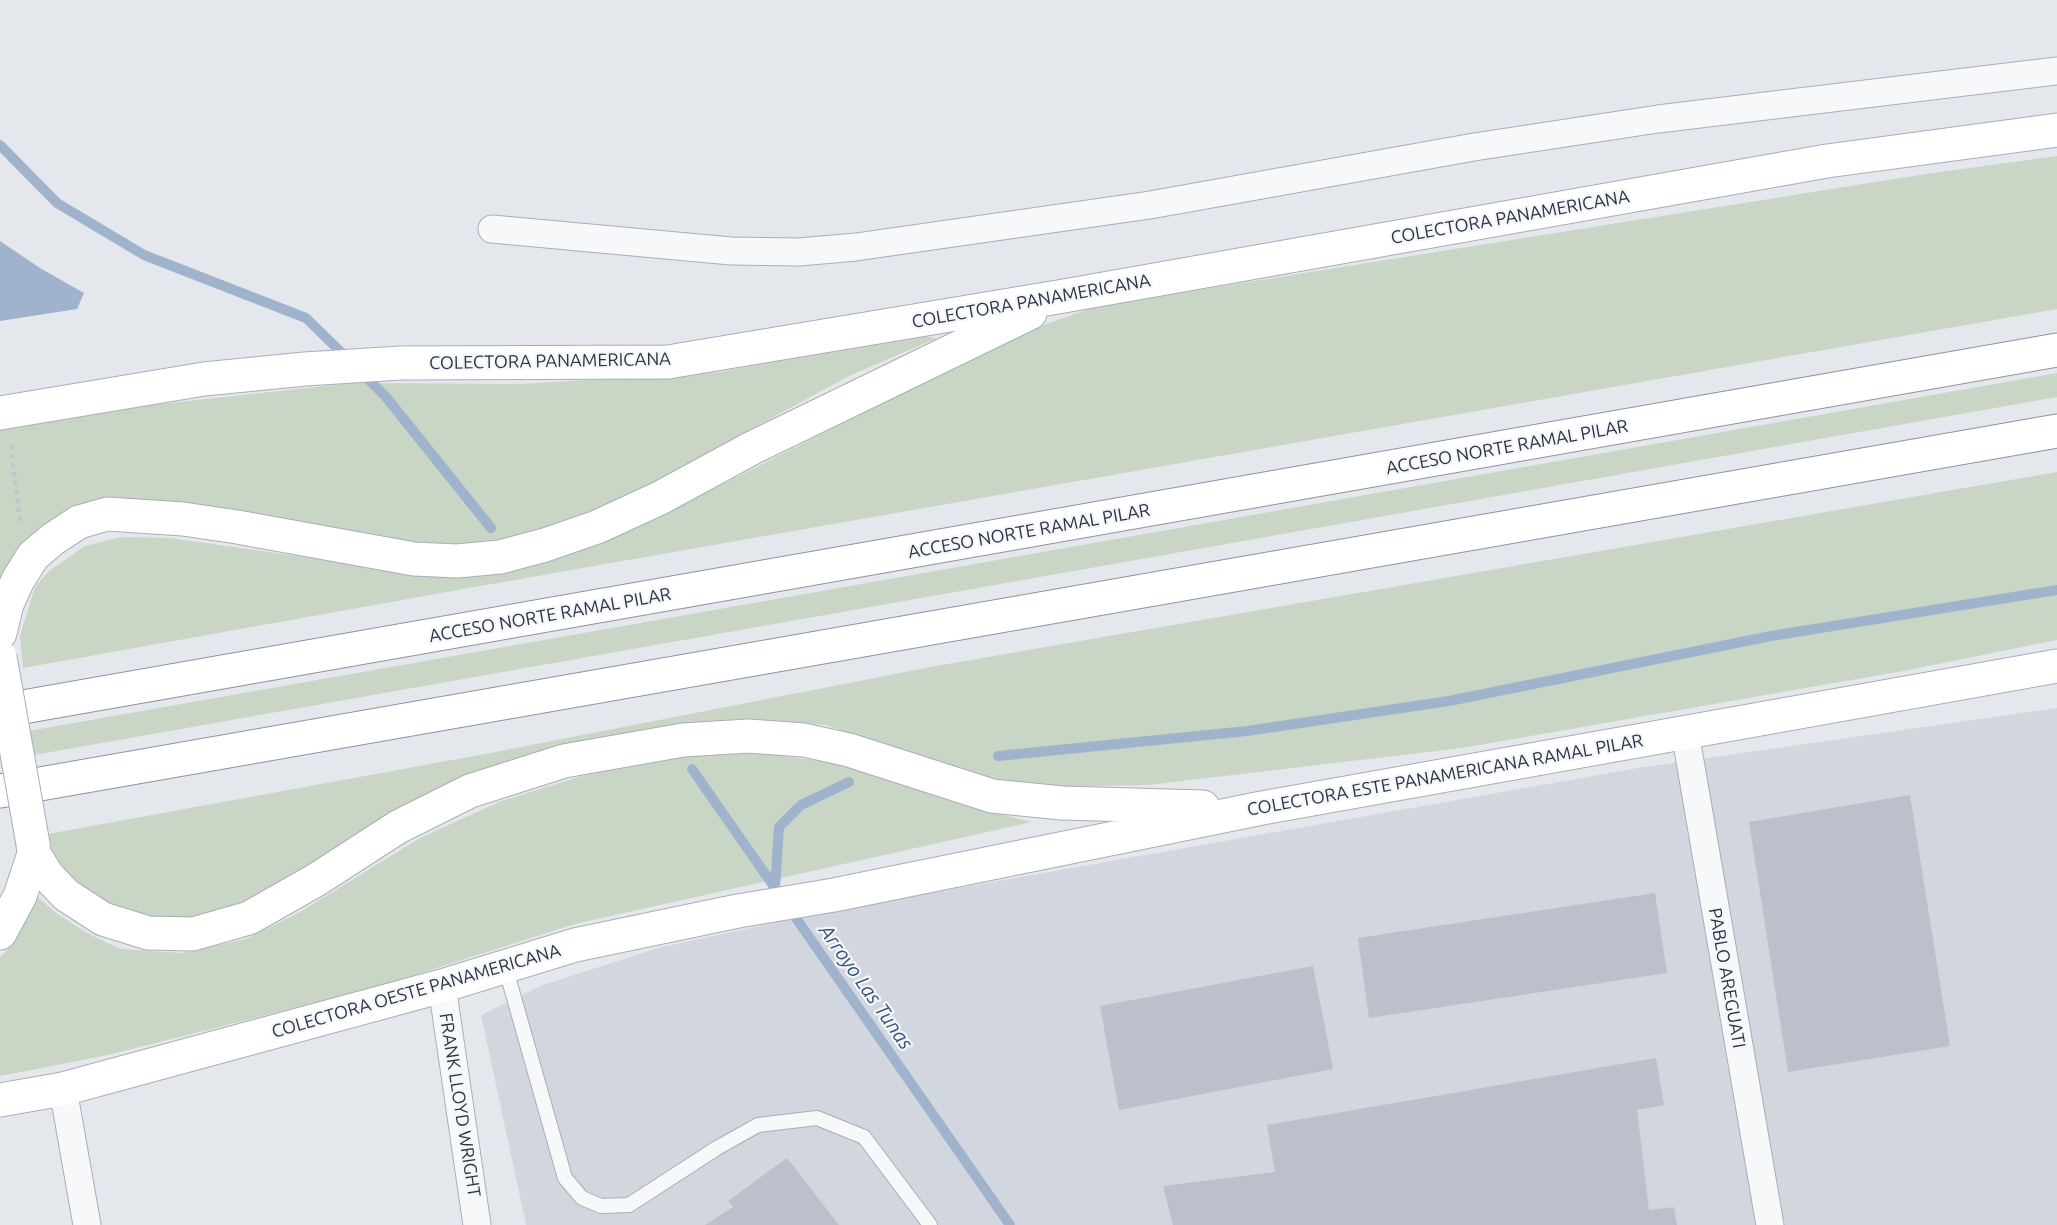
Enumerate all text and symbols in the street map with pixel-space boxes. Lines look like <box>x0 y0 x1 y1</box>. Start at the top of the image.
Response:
street label: COLECTORA PANAMERICANA <box>1389 185 1631 249</box>
street label: COLECTORA PANAMERICANA <box>910 269 1152 333</box>
street label: COLECTORA PANAMERICANA <box>429 348 671 374</box>
street label: ACCESO NORTE RAMAL PILAR <box>1384 415 1630 479</box>
street label: ACCESO NORTE RAMAL PILAR <box>906 499 1152 563</box>
street label: ACCESO NORTE RAMAL PILAR <box>427 583 673 647</box>
street label: COLECTORA ESTE PANAMERICANA RAMAL PILAR <box>1245 729 1645 821</box>
street label: PABLO AREGUATI <box>1704 906 1750 1050</box>
water label: Arroyo Las Tunas <box>814 920 918 1054</box>
street label: COLECTORA OESTE PANAMERICANA <box>269 939 563 1043</box>
street label: FRANK LLOYD WRIGHT <box>435 1011 485 1199</box>

